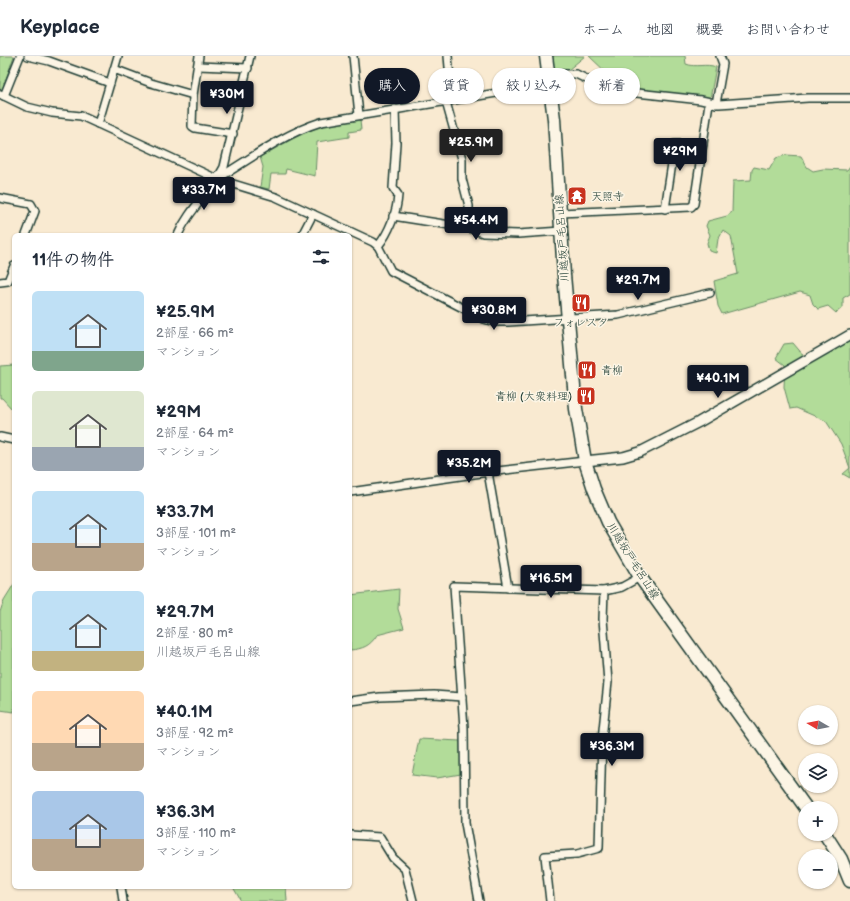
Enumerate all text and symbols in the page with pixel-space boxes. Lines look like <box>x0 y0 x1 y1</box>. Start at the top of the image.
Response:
text: Keyplace <box>20 16 100 39</box>
text: ホーム <box>583 21 624 38</box>
text: 地図 <box>646 21 674 38</box>
text: 概要 <box>696 21 724 38</box>
text: お問い合わせ <box>746 21 830 38</box>
chip: 購入 <box>364 68 420 104</box>
chip: 賃貸 <box>428 68 484 104</box>
chip: 絞り込み <box>492 68 576 104</box>
chip: 新着 <box>584 68 640 104</box>
pin: ¥30M <box>203 81 251 115</box>
text: ¥30M <box>210 86 244 102</box>
pin: ¥25.9M <box>438 129 504 163</box>
text: ¥25.9M <box>449 134 493 150</box>
pin: ¥29M <box>656 138 704 172</box>
text: ¥29M <box>663 143 697 159</box>
pin: ¥33.7M <box>171 177 237 211</box>
text: ¥33.7M <box>182 182 226 198</box>
temple icon: 天照寺 <box>566 185 588 207</box>
place label: 天照寺 <box>591 190 624 203</box>
street label: 川越坂戸毛呂山線 <box>552 194 572 282</box>
pin: ¥54.4M <box>443 207 509 241</box>
text: ¥54.4M <box>454 212 498 228</box>
icon: filters <box>310 246 332 268</box>
text: 11件の物件 <box>32 250 114 270</box>
pin: ¥29.7M <box>605 267 671 301</box>
text: ¥29.7M <box>616 272 660 288</box>
restaurant icon: フォレスタ <box>570 292 592 314</box>
pin: ¥30.8M <box>461 297 527 331</box>
text: ¥25.9M <box>156 302 215 322</box>
text: ¥30.8M <box>471 302 517 318</box>
icon: home <box>64 307 112 355</box>
place label: フォレスタ <box>553 316 609 329</box>
text: 2部屋 · 66 m² <box>156 325 234 341</box>
text: マンション <box>156 344 220 360</box>
restaurant icon: 青柳 <box>576 359 598 381</box>
place label: 青柳 <box>601 364 623 377</box>
pin: ¥40.1M <box>685 365 751 399</box>
text: ¥40.1M <box>696 370 740 386</box>
restaurant icon: 青柳 (大衆料理) <box>575 385 597 407</box>
place label: 青柳 (大衆料理) <box>495 390 572 403</box>
text: ¥29M <box>156 402 201 422</box>
icon: home <box>64 407 112 455</box>
text: 2部屋 · 64 m² <box>156 425 234 441</box>
text: マンション <box>156 444 220 460</box>
pin: ¥35.2M <box>436 450 502 484</box>
text: ¥35.2M <box>447 455 491 471</box>
text: ¥33.7M <box>156 502 214 522</box>
icon: home <box>64 507 112 555</box>
street label: 川越坂戸毛呂山線 <box>604 520 662 602</box>
text: 3部屋 · 101 m² <box>156 525 236 541</box>
text: マンション <box>156 544 220 560</box>
pin: ¥16.5M <box>518 565 584 599</box>
text: ¥16.5M <box>530 570 572 586</box>
text: ¥29.7M <box>156 602 214 622</box>
icon: home <box>64 607 112 655</box>
text: 2部屋 · 80 m² <box>156 625 233 641</box>
text: 川越坂戸毛呂山線 <box>156 644 260 660</box>
text: ¥40.1M <box>156 702 213 722</box>
north arrow <box>798 705 838 745</box>
map controls <box>798 705 838 889</box>
icon: home <box>64 707 112 755</box>
text: 3部屋 · 92 m² <box>156 725 234 741</box>
pin: ¥36.3M <box>579 733 645 767</box>
text: ¥36.3M <box>589 738 635 754</box>
text: マンション <box>156 744 220 760</box>
button: layers <box>798 753 838 793</box>
button: + <box>798 801 838 841</box>
text: ¥36.3M <box>156 802 215 822</box>
icon: home <box>64 807 112 855</box>
text: 3部屋 · 110 m² <box>156 825 236 841</box>
text: マンション <box>156 844 220 860</box>
button: − <box>798 849 838 889</box>

